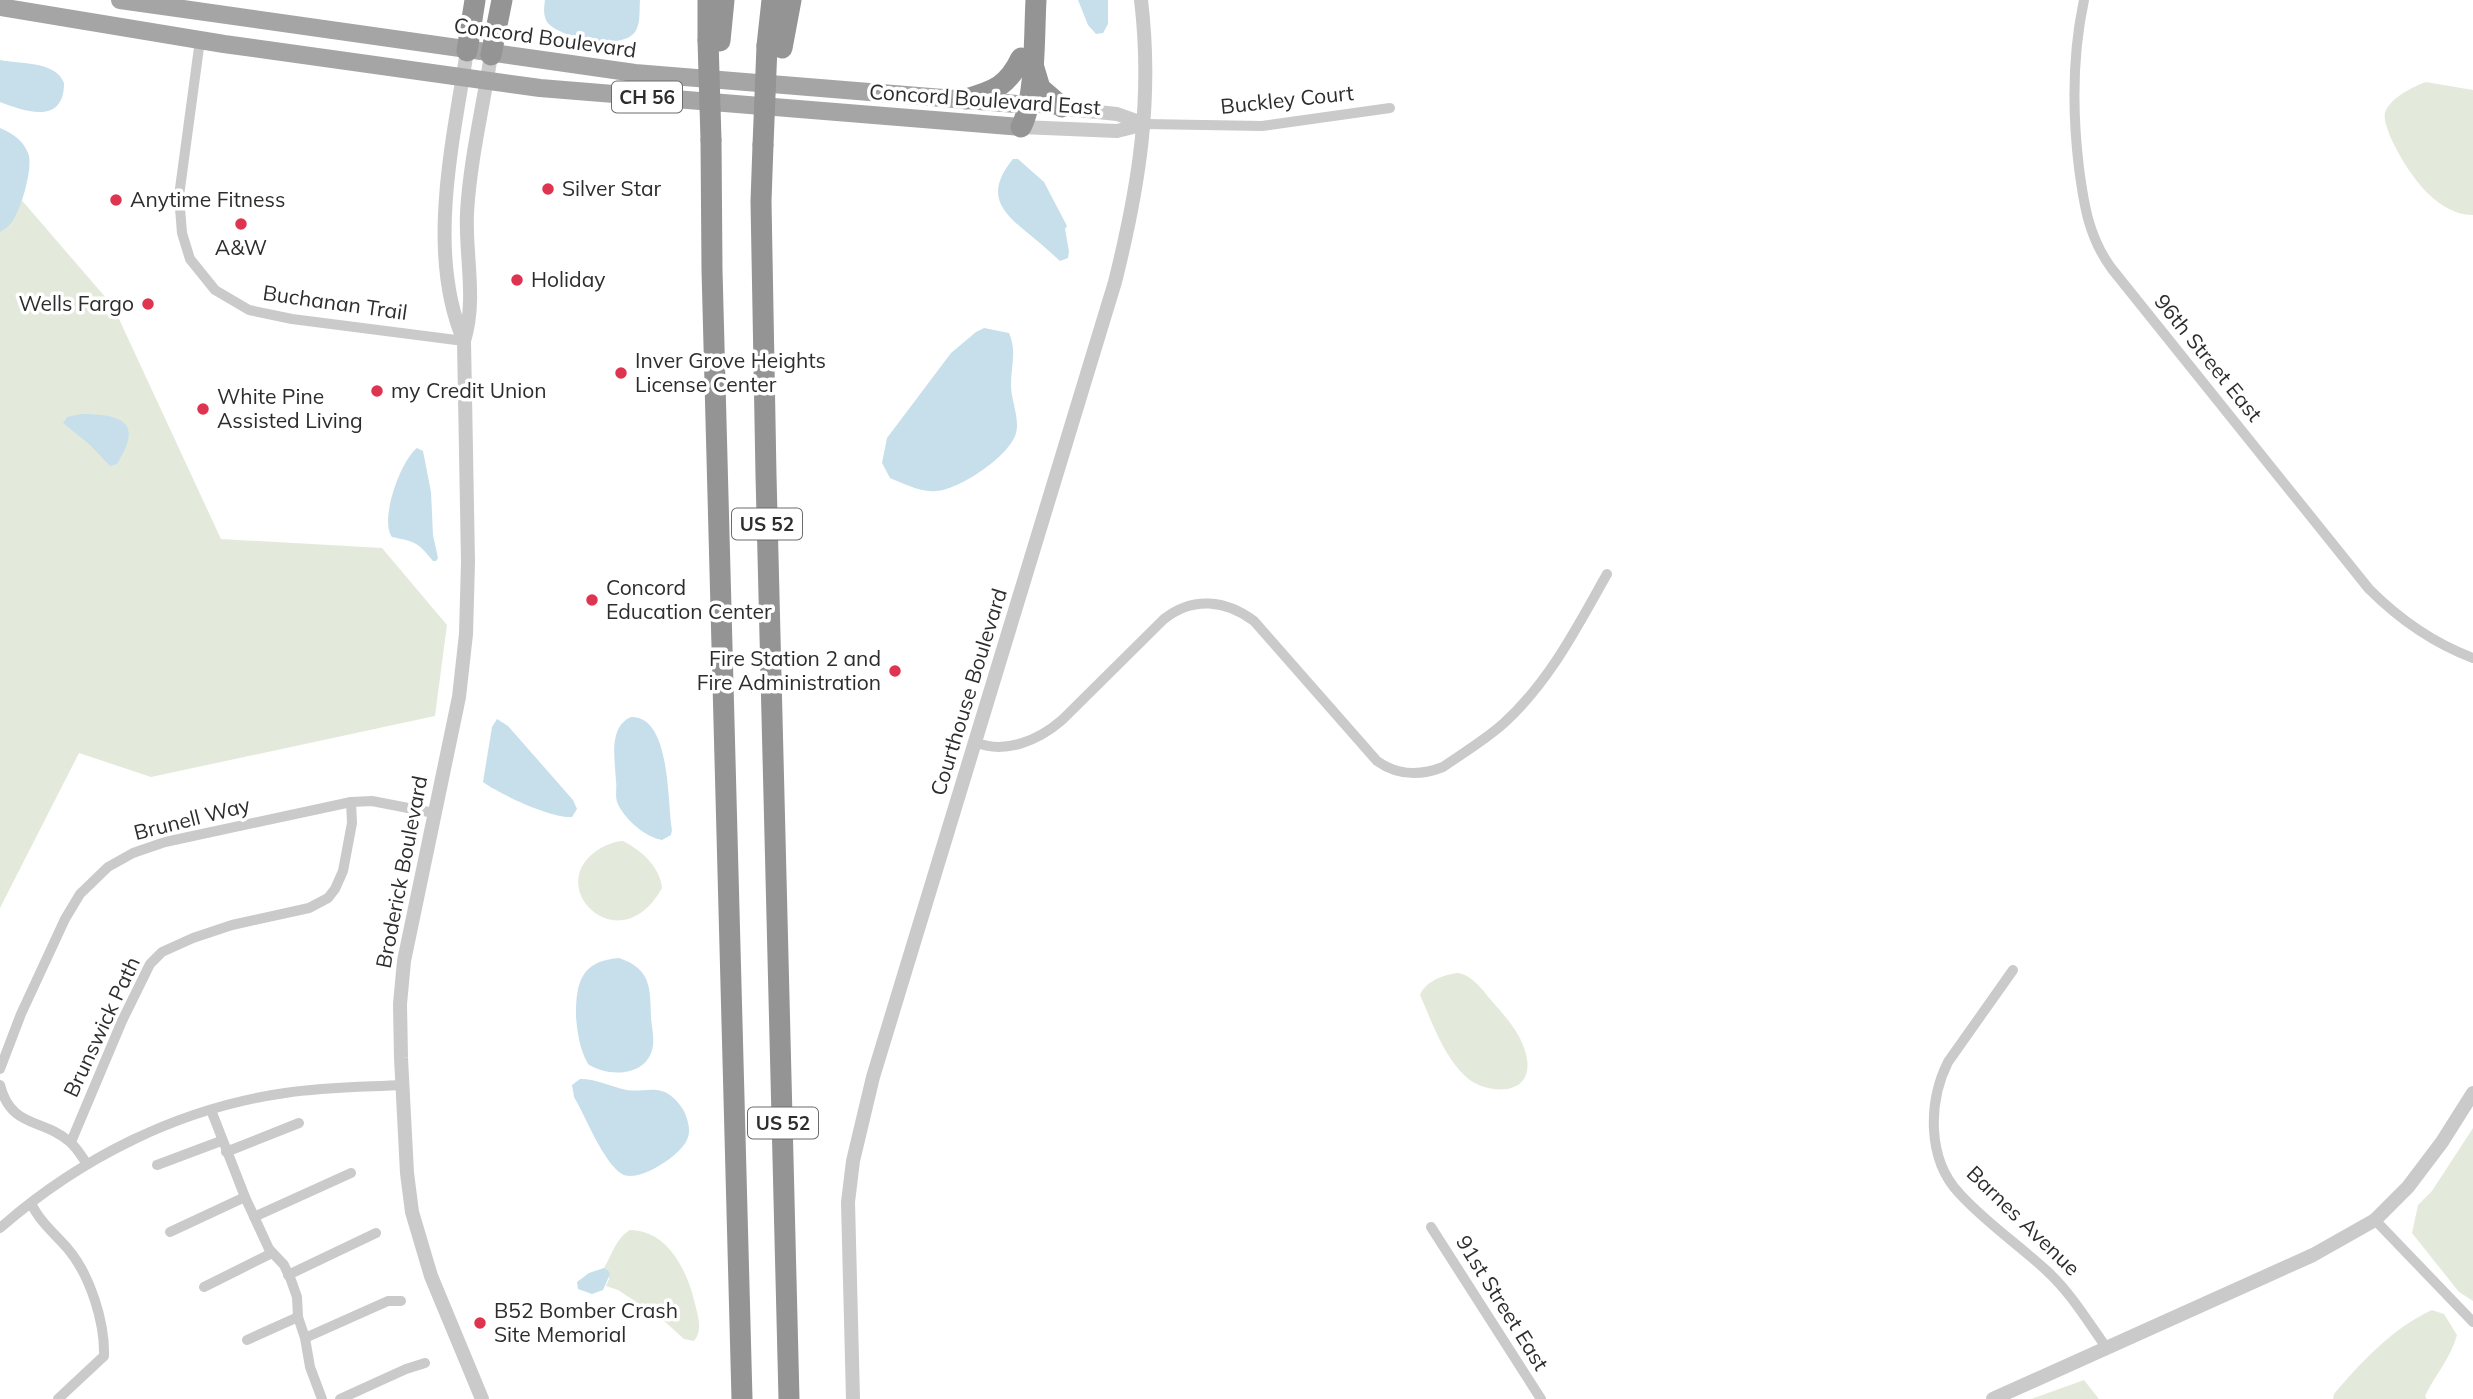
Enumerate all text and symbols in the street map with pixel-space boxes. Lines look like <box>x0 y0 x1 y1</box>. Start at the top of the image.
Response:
street label: Concord Boulevard <box>452 11 638 63</box>
street label: Concord Boulevard East <box>868 78 1102 120</box>
street label: Buckley Court <box>1219 79 1355 119</box>
road number: CH 56 <box>612 82 682 113</box>
place label: Silver Star <box>562 175 662 201</box>
marker: Silver Star <box>540 181 556 197</box>
place label: Anytime Fitness <box>130 186 285 212</box>
marker: Anytime Fitness <box>108 192 124 208</box>
marker: A&W <box>233 216 249 232</box>
place label: A&W <box>215 234 267 260</box>
place label: Holiday <box>531 266 605 292</box>
marker: Holiday <box>509 272 525 288</box>
street label: Buchanan Trail <box>261 279 409 325</box>
street label: 96th Street East <box>2149 288 2268 426</box>
place label: Wells Fargo <box>18 290 134 316</box>
marker: Wells Fargo <box>140 296 156 312</box>
place label: Inver Grove Heights License Center <box>635 347 826 397</box>
marker: Inver Grove Heights License Center <box>613 365 629 381</box>
place label: my Credit Union <box>391 377 547 403</box>
place label: White Pine Assisted Living <box>217 383 363 433</box>
marker: my Credit Union <box>369 383 385 399</box>
marker: White Pine Assisted Living <box>195 401 211 417</box>
road number: US 52 <box>732 509 802 540</box>
place label: Concord Education Center <box>606 574 772 624</box>
street label: Courthouse Boulevard <box>924 585 1012 798</box>
marker: Concord Education Center <box>584 592 600 608</box>
place label: Fire Station 2 and Fire Administration <box>697 645 881 695</box>
marker: Fire Station 2 and Fire Administration <box>887 663 903 679</box>
street label: Broderick Boulevard <box>370 773 432 970</box>
street label: Brunell Way <box>131 791 253 845</box>
street label: Brunswick Path <box>57 952 145 1101</box>
road number: US 52 <box>748 1107 818 1138</box>
street label: Barnes Avenue <box>1962 1160 2086 1281</box>
street label: 91st Street East <box>1451 1230 1555 1375</box>
place label: B52 Bomber Crash Site Memorial <box>494 1297 678 1347</box>
marker: B52 Bomber Crash Site Memorial <box>472 1315 488 1331</box>

